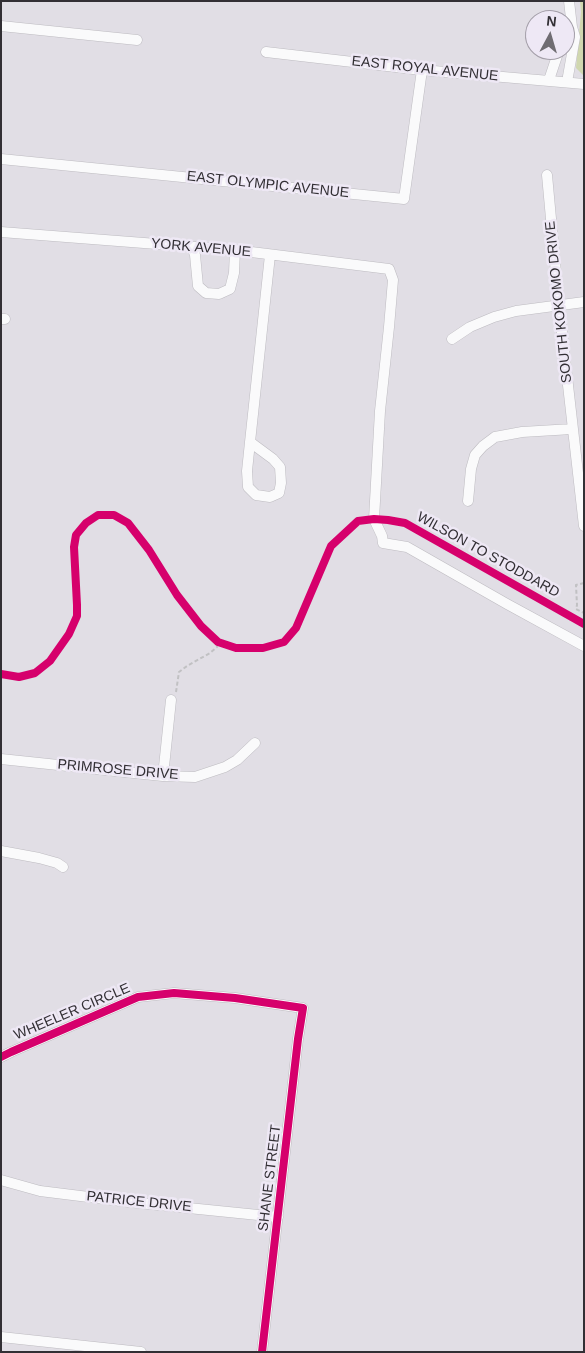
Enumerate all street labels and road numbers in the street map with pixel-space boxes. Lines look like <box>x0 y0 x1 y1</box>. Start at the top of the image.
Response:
street label: EAST ROYAL AVENUE <box>351 53 499 85</box>
street label: EAST OLYMPIC AVENUE <box>186 168 350 202</box>
street label: SOUTH KOKOMO DRIVE <box>542 220 576 384</box>
street label: YORK AVENUE <box>150 235 252 261</box>
street label: WILSON TO STODDARD <box>414 509 562 601</box>
street label: PRIMROSE DRIVE <box>57 756 179 784</box>
street label: WHEELER CIRCLE <box>11 980 133 1044</box>
street label: SHANE STREET <box>255 1124 285 1232</box>
street label: PATRICE DRIVE <box>86 1188 192 1216</box>

